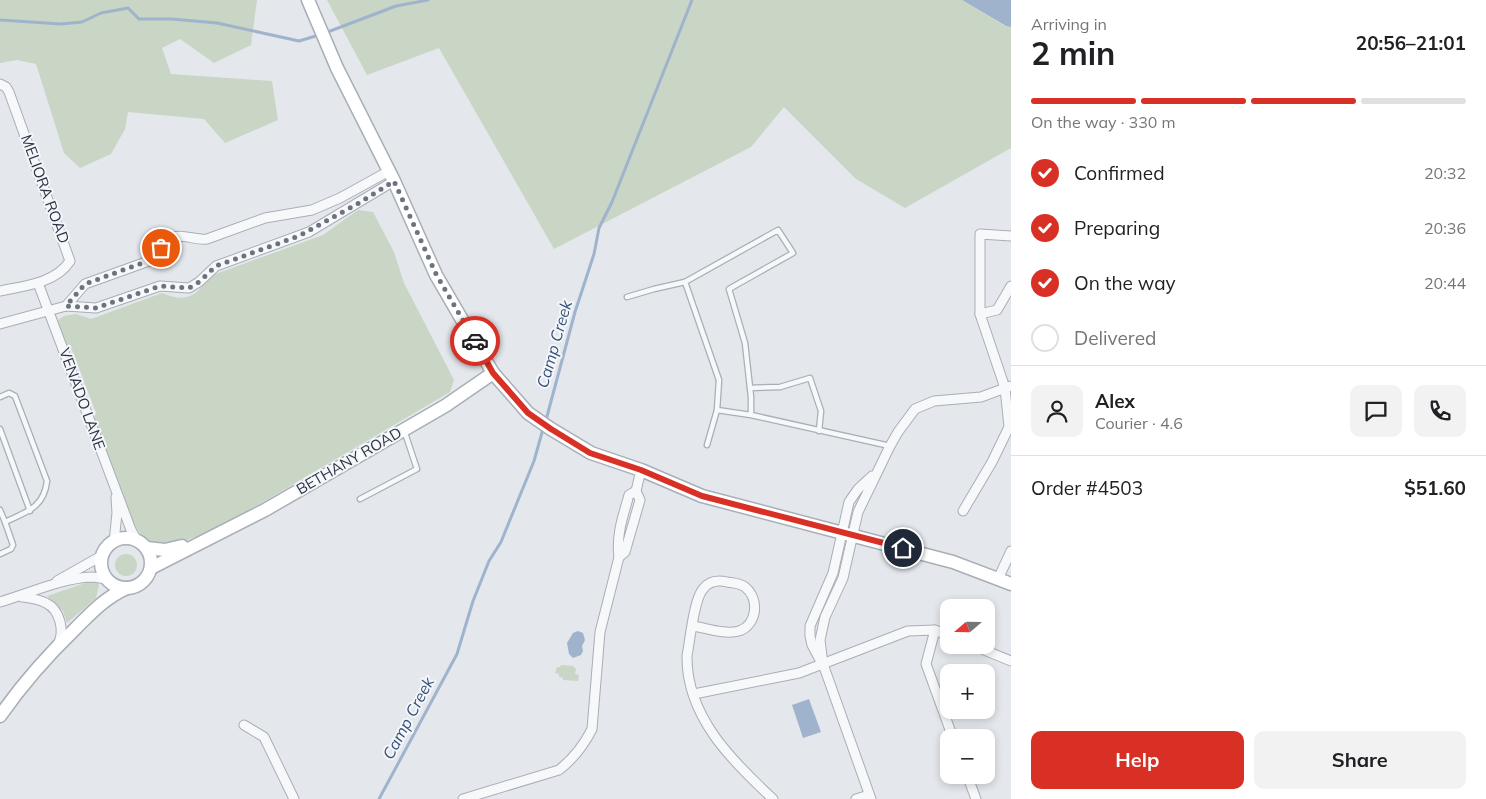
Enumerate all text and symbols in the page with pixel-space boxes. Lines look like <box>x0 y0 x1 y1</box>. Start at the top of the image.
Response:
text: Arriving in <box>1031 14 1107 34</box>
text: 20:56–21:01 <box>1356 31 1466 55</box>
text: 2 min <box>1031 33 1115 73</box>
text: On the way · 330 m <box>1031 112 1176 132</box>
street label: MELIORA ROAD <box>17 132 74 246</box>
icon: check <box>1031 159 1059 187</box>
text: Confirmed <box>1074 161 1165 185</box>
text: 20:32 <box>1424 163 1466 183</box>
icon: check <box>1031 214 1059 242</box>
text: Preparing <box>1074 216 1160 240</box>
text: 20:36 <box>1424 218 1466 238</box>
pin <box>140 227 182 269</box>
icon: bag <box>147 234 175 262</box>
icon: check <box>1031 269 1059 297</box>
text: On the way <box>1074 271 1176 295</box>
text: 20:44 <box>1424 273 1466 293</box>
water label: Camp Creek <box>532 297 576 390</box>
courier <box>450 316 500 366</box>
text: Delivered <box>1074 326 1156 350</box>
icon: car <box>461 327 489 355</box>
street label: VENADO LANE <box>55 345 110 453</box>
button: person <box>1031 385 1083 437</box>
button: chat <box>1350 385 1402 437</box>
button: phone <box>1414 385 1466 437</box>
text: Alex <box>1095 389 1135 413</box>
text: Courier · 4.6 <box>1095 413 1183 433</box>
street label: BETHANY ROAD <box>293 423 405 498</box>
text: Order #4503 <box>1031 476 1143 500</box>
text: $51.60 <box>1404 476 1466 500</box>
pin <box>882 527 924 569</box>
icon: home <box>889 534 917 562</box>
north arrow <box>940 599 995 654</box>
map controls <box>940 599 995 784</box>
button: + <box>940 664 995 719</box>
water label: Camp Creek <box>378 673 438 763</box>
button: − <box>940 729 995 784</box>
button: Help <box>1031 731 1244 789</box>
button: Share <box>1254 731 1466 789</box>

